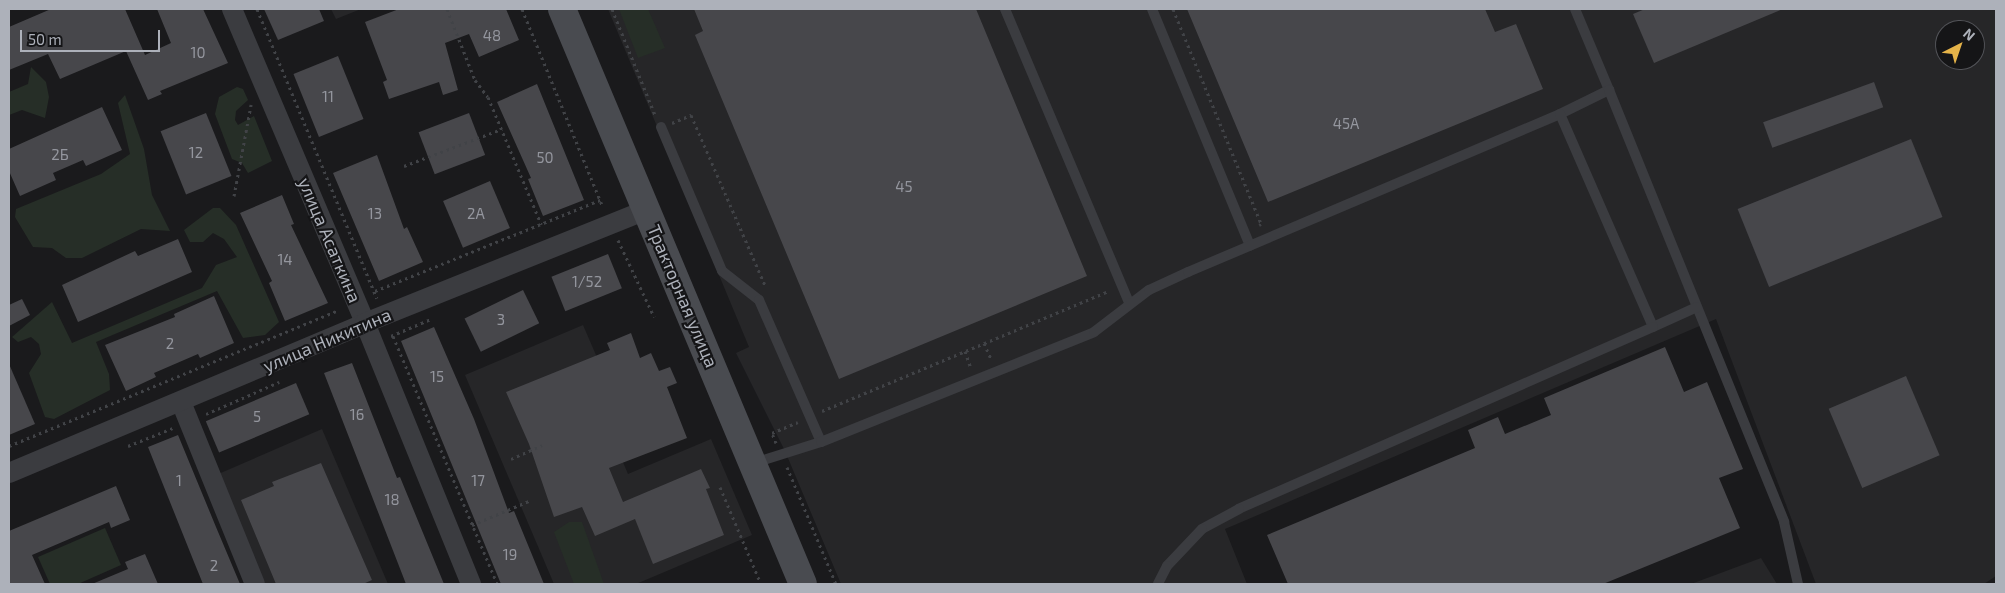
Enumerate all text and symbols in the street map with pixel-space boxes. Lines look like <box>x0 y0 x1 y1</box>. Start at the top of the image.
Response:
scale bar <box>22 20 162 52</box>
north arrow <box>1935 20 1985 70</box>
text: N <box>1960 24 1979 44</box>
house number: 48 <box>483 27 501 45</box>
text: 50 m <box>28 30 62 48</box>
house number: 10 <box>190 44 206 62</box>
house number: 11 <box>322 88 334 106</box>
house number: 45А <box>1333 115 1359 133</box>
house number: 12 <box>189 144 203 162</box>
house number: 2Б <box>51 146 69 164</box>
house number: 50 <box>536 149 554 167</box>
street label: улица Асаткина <box>294 174 366 306</box>
house number: 45 <box>895 178 913 196</box>
house number: 13 <box>368 205 382 223</box>
house number: 2А <box>467 205 485 223</box>
street label: Тракторная улица <box>643 221 723 371</box>
house number: 14 <box>277 251 293 269</box>
house number: 1/52 <box>572 273 602 291</box>
street label: улица Никитина <box>260 303 394 377</box>
house number: 3 <box>497 311 505 329</box>
house number: 2 <box>166 335 174 353</box>
house number: 15 <box>430 368 444 386</box>
house number: 16 <box>350 406 364 424</box>
house number: 5 <box>253 408 261 426</box>
house number: 1 <box>176 472 182 490</box>
house number: 17 <box>471 472 485 490</box>
house number: 18 <box>384 491 400 509</box>
house number: 19 <box>503 546 517 564</box>
house number: 2 <box>210 557 218 575</box>

